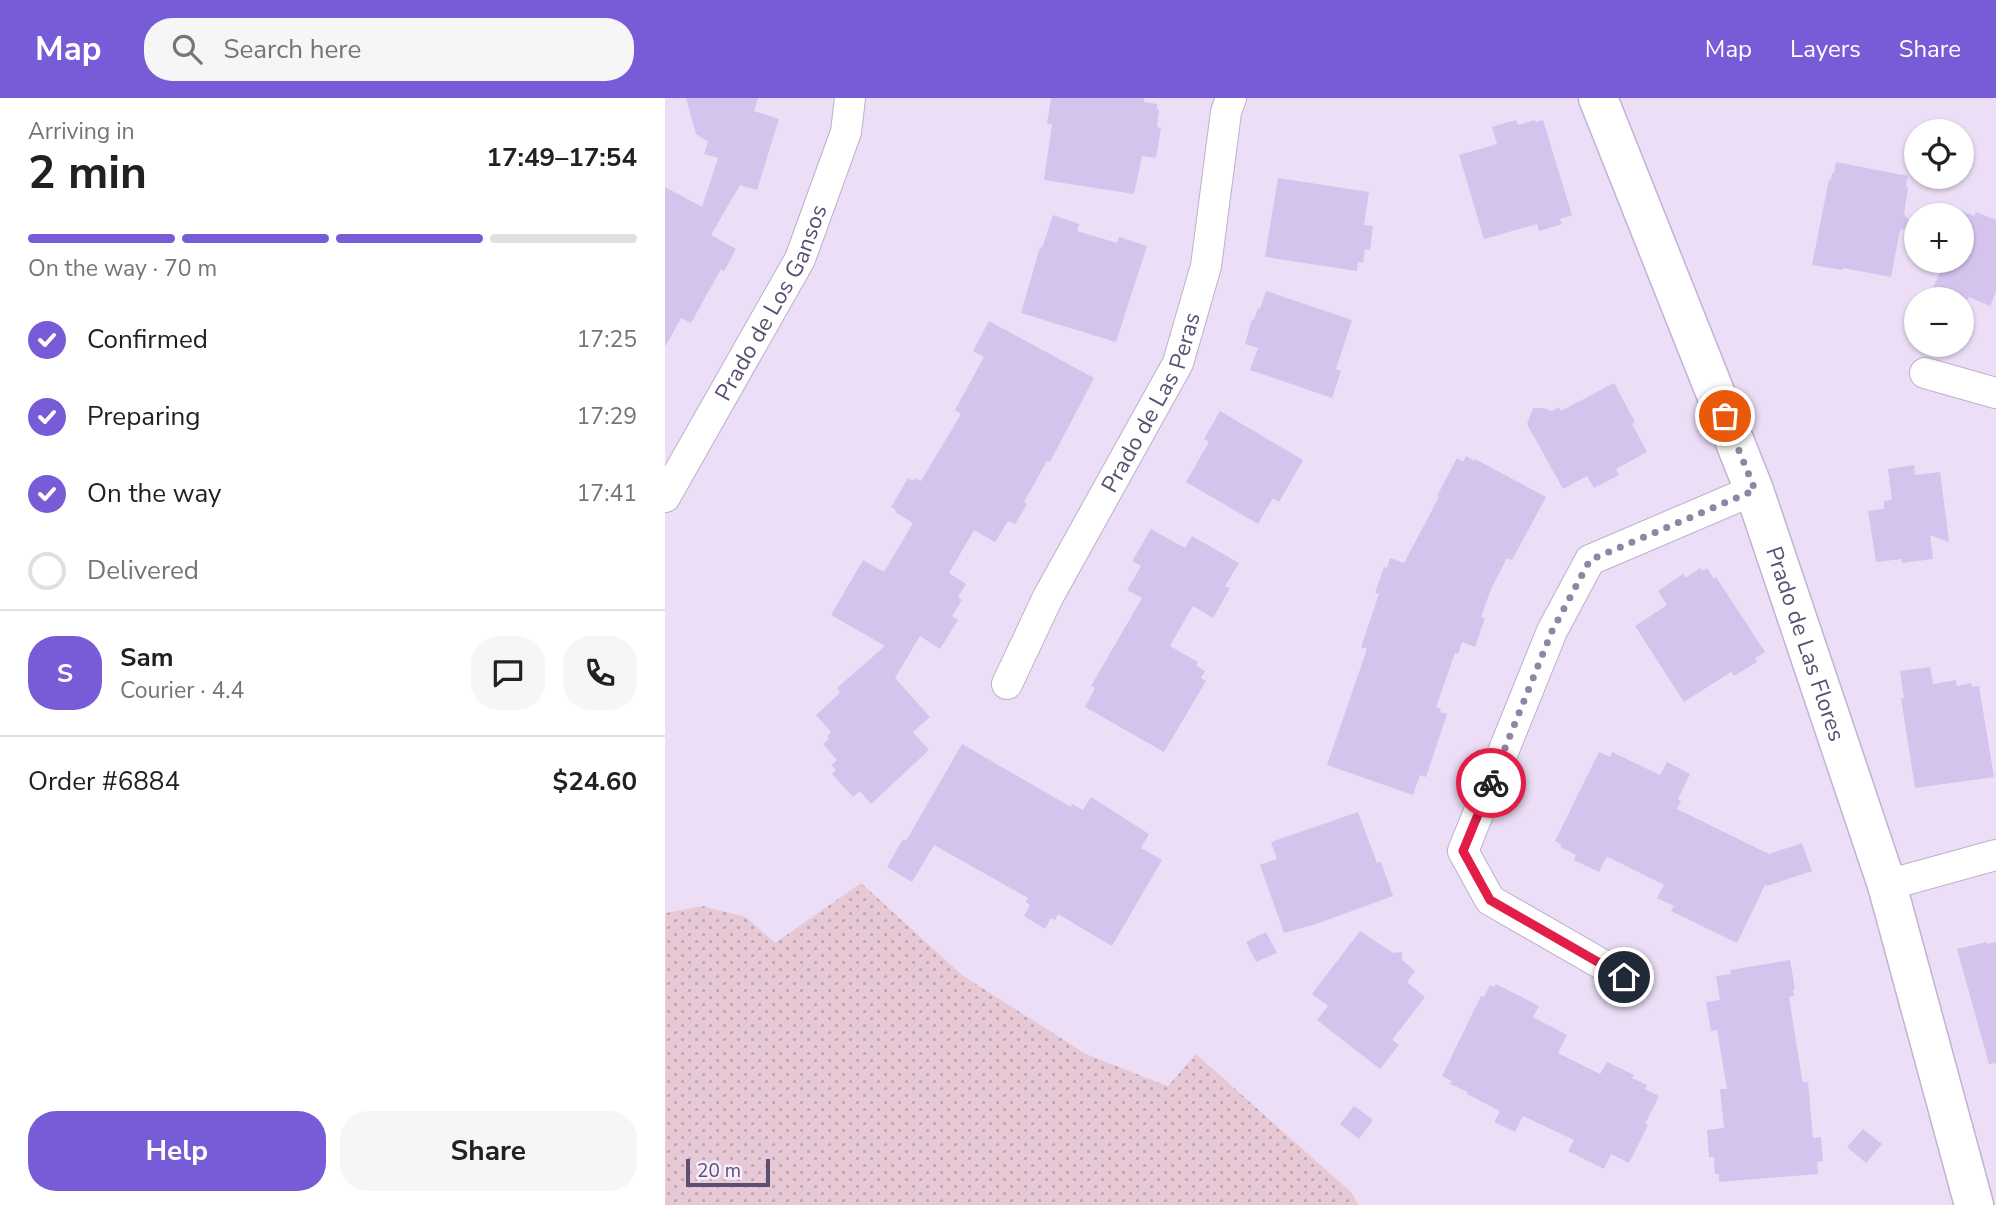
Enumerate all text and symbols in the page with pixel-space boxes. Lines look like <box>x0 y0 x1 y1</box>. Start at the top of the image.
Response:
search box <box>144 18 634 81</box>
text: Map <box>35 27 102 72</box>
icon: search <box>168 30 206 68</box>
text: Search here <box>224 32 361 67</box>
text: Map <box>1705 33 1752 65</box>
text: Layers <box>1790 33 1861 65</box>
text: Share <box>1899 33 1961 65</box>
text: Arriving in <box>28 116 135 147</box>
map controls <box>1904 119 1974 357</box>
button: locate <box>1904 119 1974 189</box>
text: 17:49–17:54 <box>486 140 637 175</box>
text: 2 min <box>28 141 147 204</box>
street label: Prado de Los Gansos <box>707 200 834 406</box>
button: + <box>1904 203 1974 273</box>
text: On the way · 70 m <box>28 253 217 284</box>
button: − <box>1904 287 1974 357</box>
street label: Prado de Las Peras <box>1094 309 1207 498</box>
icon: check <box>28 321 66 359</box>
text: Confirmed <box>87 322 208 357</box>
text: 17:25 <box>577 324 637 355</box>
pin <box>1695 386 1755 446</box>
icon: bag <box>1706 397 1744 435</box>
icon: check <box>28 398 66 436</box>
text: Preparing <box>87 399 200 434</box>
text: 17:29 <box>577 401 637 432</box>
icon: check <box>28 475 66 513</box>
text: On the way <box>87 476 221 511</box>
text: 17:41 <box>577 478 637 509</box>
street label: Prado de Las Flores <box>1759 542 1853 745</box>
text: Delivered <box>87 553 199 588</box>
button: chat <box>471 636 545 710</box>
button: phone <box>563 636 637 710</box>
text: Sam <box>120 640 173 675</box>
text: S <box>57 656 73 691</box>
text: Courier · 4.4 <box>120 675 244 706</box>
courier <box>1456 748 1526 818</box>
text: Order #6884 <box>28 764 180 799</box>
text: $24.60 <box>553 764 637 799</box>
icon: bike <box>1472 764 1510 802</box>
pin <box>1594 947 1654 1007</box>
icon: home <box>1605 958 1643 996</box>
button: Help <box>28 1111 326 1191</box>
button: Share <box>340 1111 637 1191</box>
scale bar <box>686 1156 770 1188</box>
text: 20 m <box>697 1158 741 1184</box>

